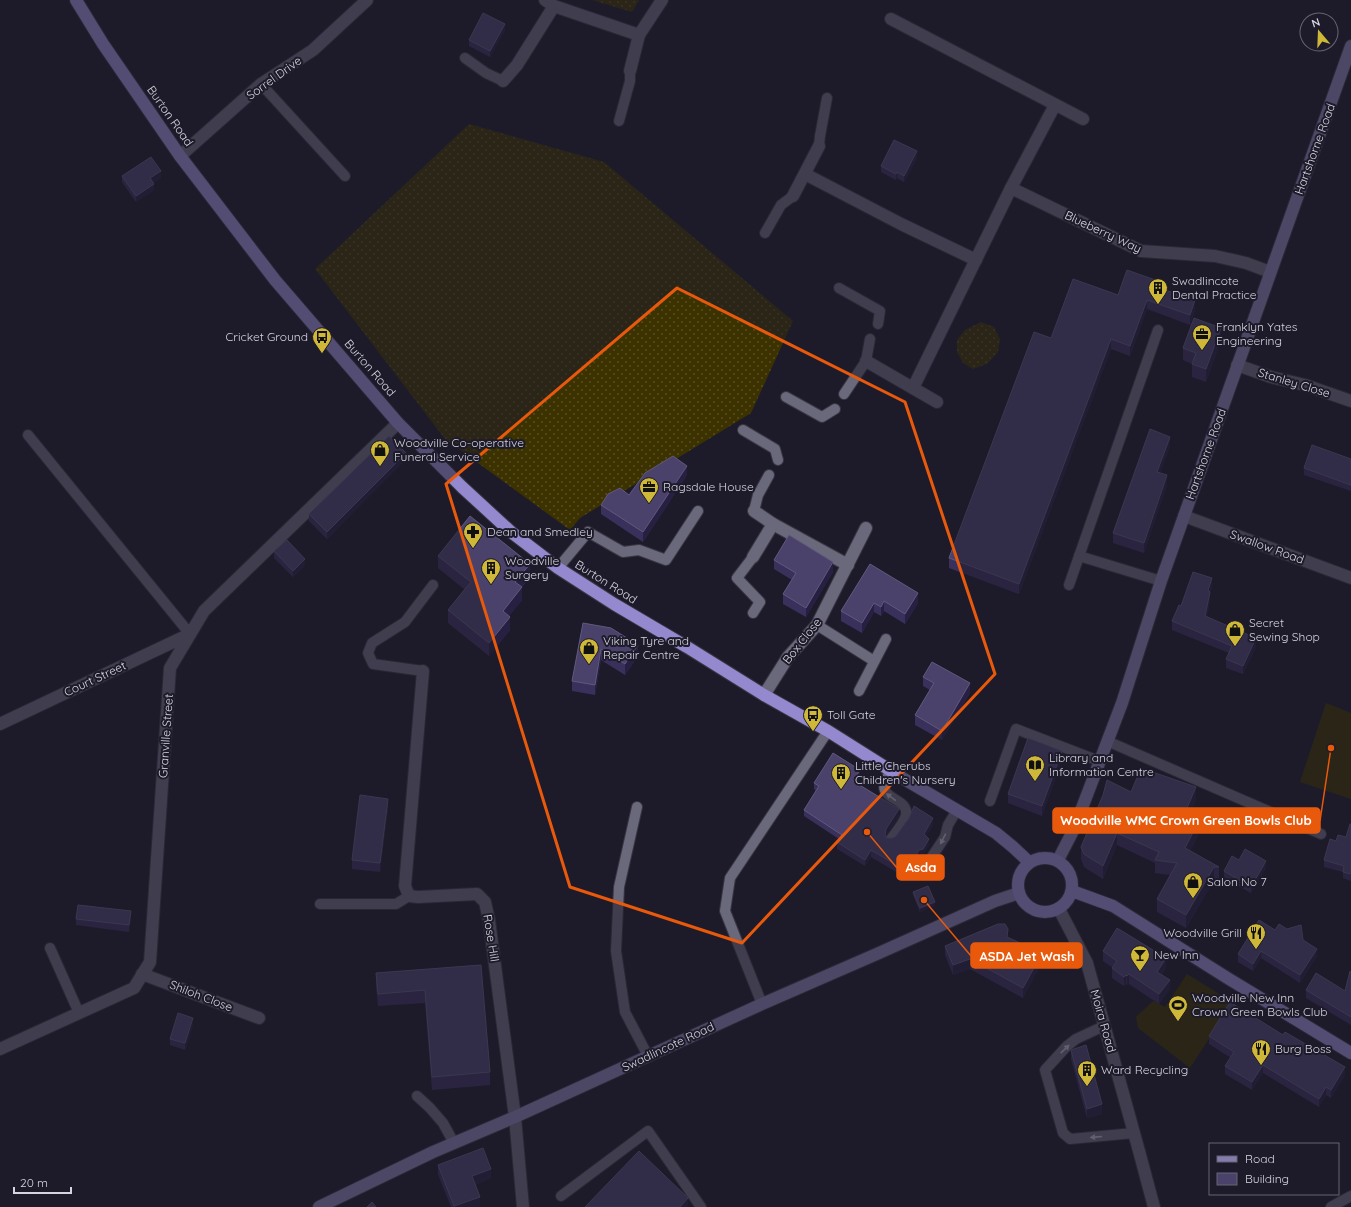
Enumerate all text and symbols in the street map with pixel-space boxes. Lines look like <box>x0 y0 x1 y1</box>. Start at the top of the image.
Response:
north arrow <box>1299 12 1339 52</box>
text: N <box>1310 15 1322 30</box>
street label: Sorrel Drive <box>243 52 304 103</box>
street label: Burton Road <box>144 83 197 149</box>
street label: Hartshorne Road <box>1291 101 1338 196</box>
street label: Blueberry Way <box>1062 207 1144 256</box>
place label: Swadlincote Dental Practice <box>1172 273 1257 302</box>
building icon: Swadlincote Dental Practice <box>1147 277 1169 305</box>
place label: Franklyn Yates Engineering <box>1216 319 1298 348</box>
office icon: Franklyn Yates Engineering <box>1191 323 1213 351</box>
bus stop icon: Cricket Ground <box>311 326 333 354</box>
place label: Cricket Ground <box>225 329 308 344</box>
street label: Burton Road <box>342 336 399 399</box>
street label: Stanley Close <box>1256 364 1332 401</box>
street label: Hartshorne Road <box>1182 406 1229 501</box>
place label: Woodville Co-operative Funeral Service <box>394 435 524 464</box>
shop icon: Woodville Co-operative Funeral Service <box>369 439 391 467</box>
office icon: Ragsdale House <box>638 476 660 504</box>
place label: Ragsdale House <box>663 479 754 494</box>
pharmacy icon: Dean and Smedley <box>462 521 484 549</box>
place label: Dean and Smedley <box>487 524 593 539</box>
street label: Swallow Road <box>1228 526 1306 567</box>
place label: Woodville Surgery <box>505 553 559 582</box>
building icon: Woodville Surgery <box>480 557 502 585</box>
street label: Burton Road <box>572 557 640 607</box>
street label: Box Close <box>779 615 824 667</box>
place label: Secret Sewing Shop <box>1249 615 1320 644</box>
shop icon: Secret Sewing Shop <box>1224 619 1246 647</box>
place label: Viking Tyre and Repair Centre <box>603 633 689 662</box>
shop icon: Viking Tyre and Repair Centre <box>578 637 600 665</box>
street label: Court Street <box>61 658 128 699</box>
street label: Granville Street <box>155 693 176 778</box>
bus stop icon: Toll Gate <box>802 704 824 732</box>
place label: Toll Gate <box>827 707 876 722</box>
place label: Library and Information Centre <box>1049 750 1154 779</box>
library icon: Library and Information Centre <box>1024 754 1046 782</box>
place label: Little Cherubs Children's Nursery <box>855 758 955 787</box>
building icon: Little Cherubs Children's Nursery <box>830 762 852 790</box>
one-way arrow <box>886 793 897 801</box>
callout: Woodville WMC Crown Green Bowls Club <box>1053 808 1320 833</box>
text: Woodville WMC Crown Green Bowls Club <box>1060 812 1312 828</box>
one-way arrow <box>940 833 946 845</box>
callout: Asda <box>897 855 944 880</box>
text: Asda <box>906 859 936 875</box>
shop icon: Salon No 7 <box>1182 871 1204 899</box>
place label: Salon No 7 <box>1207 874 1267 889</box>
street label: Rose Hill <box>480 913 503 963</box>
restaurant icon: Woodville Grill <box>1245 922 1267 950</box>
place label: Woodville Grill <box>1163 925 1242 940</box>
callout: ASDA Jet Wash <box>971 943 1082 968</box>
bar icon: New Inn <box>1129 944 1151 972</box>
place label: New Inn <box>1154 947 1199 962</box>
text: ASDA Jet Wash <box>979 948 1075 964</box>
street label: Shiloh Close <box>168 977 235 1014</box>
street label: Moira Road <box>1087 988 1120 1054</box>
place label: Woodville New Inn Crown Green Bowls Club <box>1192 990 1328 1019</box>
sports icon: Woodville New Inn Crown Green Bowls Club <box>1167 994 1189 1022</box>
street label: Swadlincote Road <box>619 1019 716 1074</box>
restaurant icon: Burg Boss <box>1250 1038 1272 1066</box>
place label: Burg Boss <box>1275 1041 1332 1056</box>
one-way arrow <box>1060 1044 1070 1053</box>
building icon: Ward Recycling <box>1076 1059 1098 1087</box>
place label: Ward Recycling <box>1101 1062 1188 1077</box>
one-way arrow <box>1089 1133 1102 1140</box>
legend <box>1209 1143 1339 1195</box>
text: Road <box>1245 1151 1275 1166</box>
scale bar <box>14 1169 71 1195</box>
text: Building <box>1245 1171 1289 1186</box>
text: 20 m <box>20 1175 48 1190</box>

